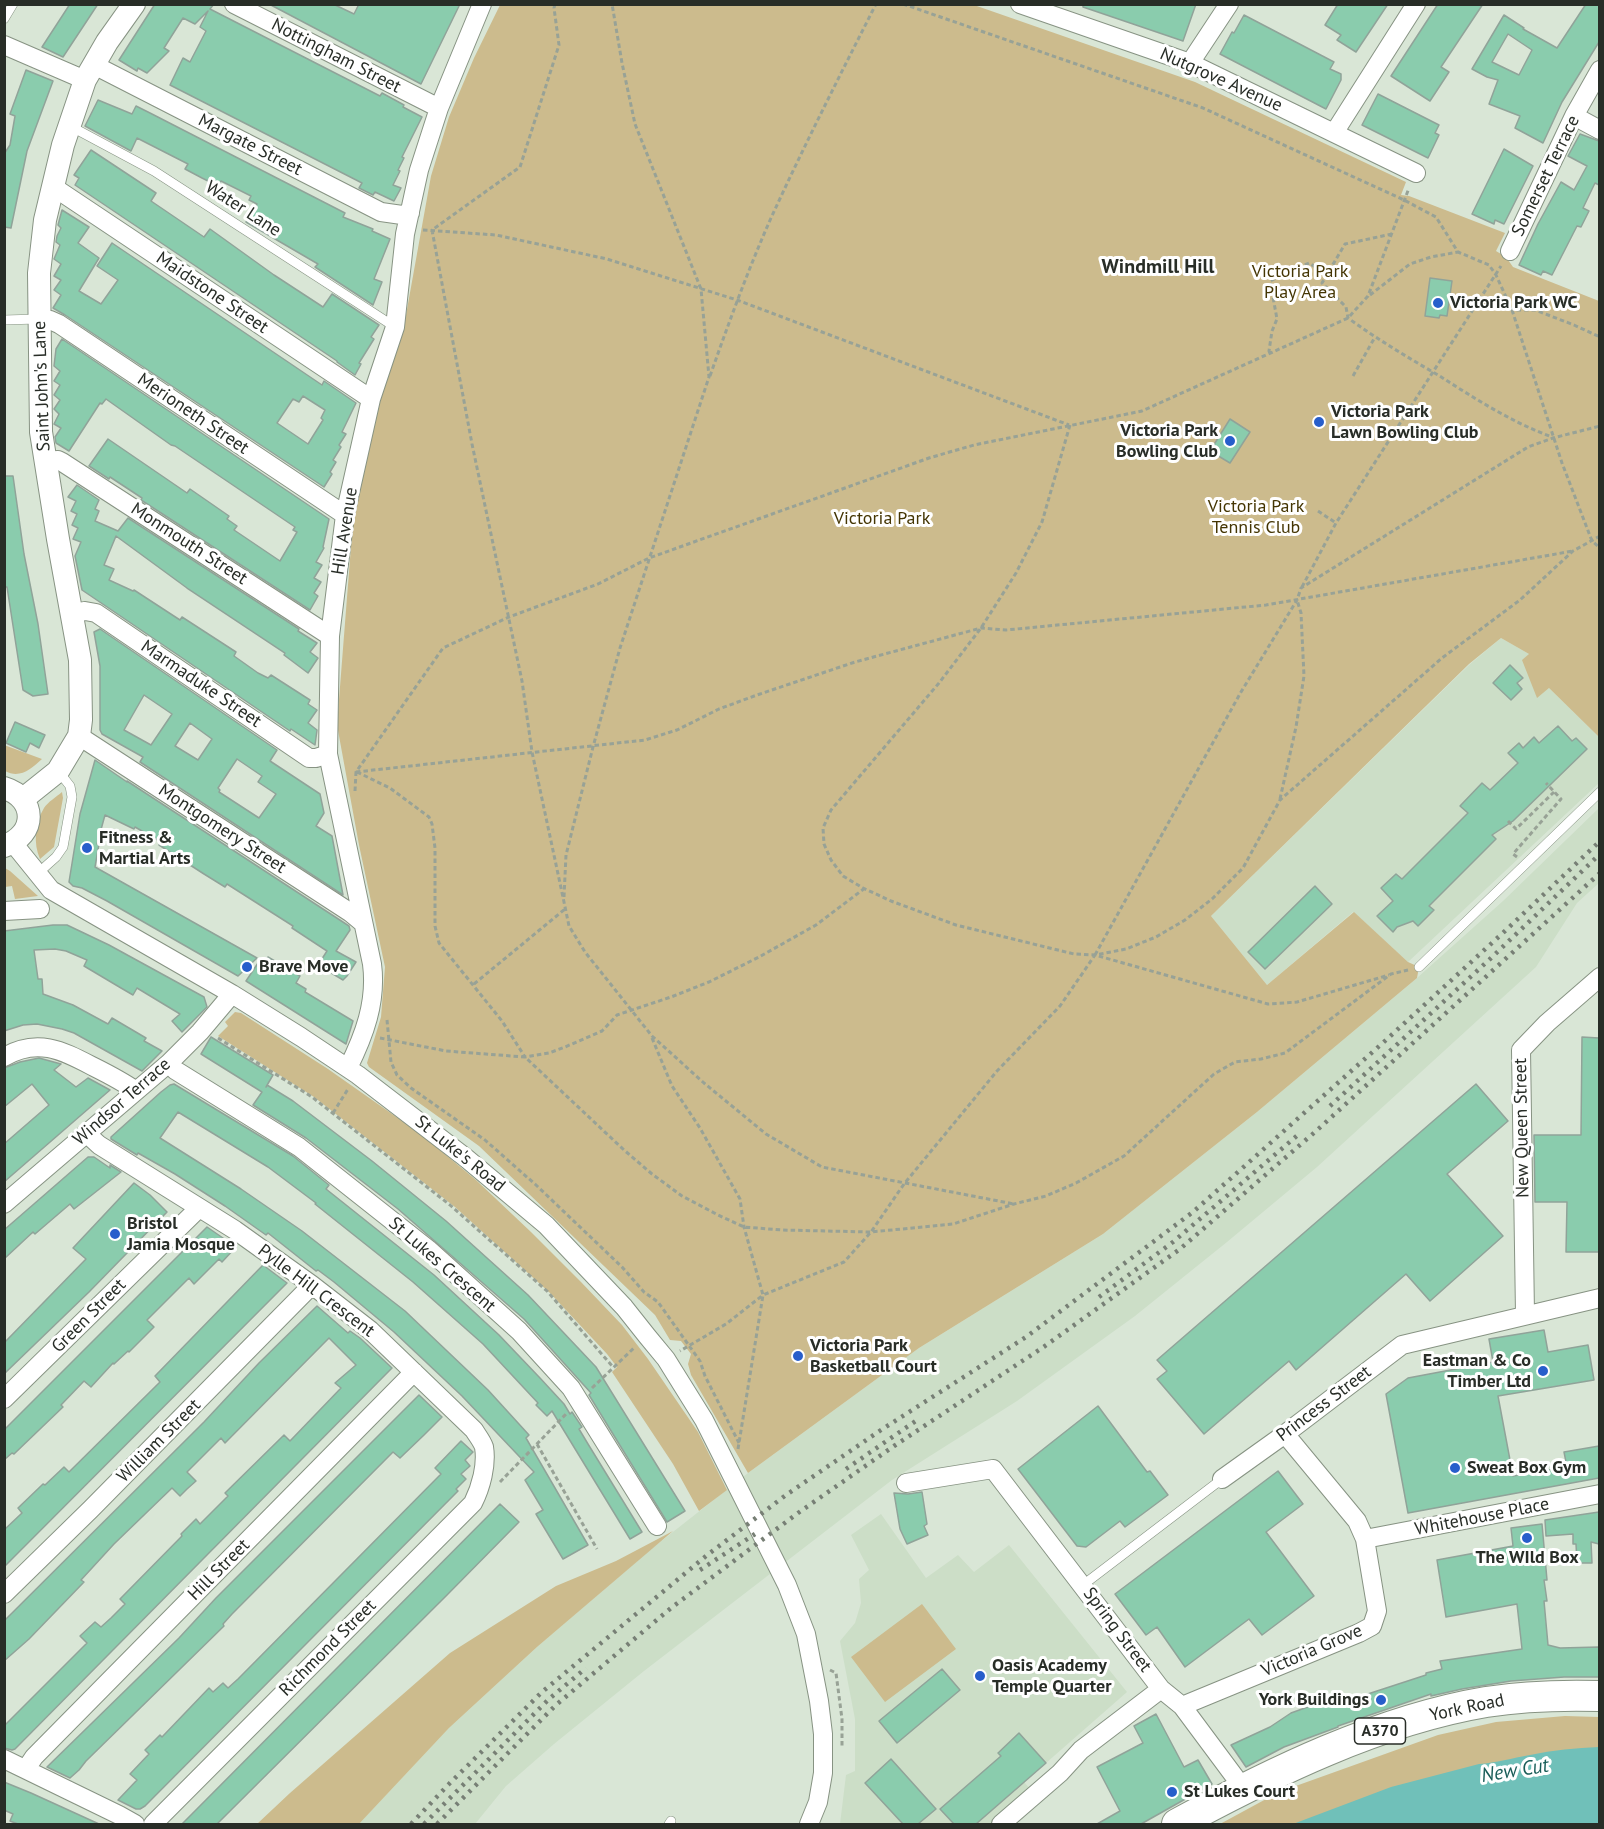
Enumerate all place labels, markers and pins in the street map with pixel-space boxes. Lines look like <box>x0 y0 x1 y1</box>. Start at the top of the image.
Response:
place label: Victoria Park WC <box>1450 292 1577 314</box>
marker: Victoria Park WC <box>1431 296 1445 310</box>
place label: Victoria Park Lawn Bowling Club <box>1331 401 1478 444</box>
marker: Victoria Park Lawn Bowling Club <box>1312 415 1326 429</box>
place label: Victoria Park Bowling Club <box>1116 420 1218 462</box>
marker: Victoria Park Bowling Club <box>1223 434 1237 448</box>
place label: Fitness & Martial Arts <box>99 827 191 870</box>
marker: Fitness & Martial Arts <box>80 841 94 855</box>
place label: Brave Move <box>259 956 348 978</box>
marker: Brave Move <box>240 960 254 974</box>
place label: Bristol Jamia Mosque <box>127 1213 235 1256</box>
marker: Bristol Jamia Mosque <box>108 1227 122 1241</box>
place label: Victoria Park Basketball Court <box>810 1335 937 1378</box>
marker: Victoria Park Basketball Court <box>791 1349 805 1363</box>
place label: Eastman & Co Timber Ltd <box>1423 1350 1531 1392</box>
marker: Eastman & Co Timber Ltd <box>1536 1364 1550 1378</box>
place label: Sweat Box Gym <box>1467 1457 1586 1479</box>
marker: Sweat Box Gym <box>1448 1461 1462 1475</box>
marker: The WIld Box <box>1520 1531 1534 1545</box>
place label: The WIld Box <box>1475 1547 1579 1569</box>
place label: Oasis Academy Temple Quarter <box>992 1655 1111 1698</box>
marker: Oasis Academy Temple Quarter <box>973 1669 987 1683</box>
place label: York Buildings <box>1259 1689 1369 1711</box>
marker: York Buildings <box>1374 1693 1388 1707</box>
place label: St Lukes Court <box>1184 1781 1295 1803</box>
marker: St Lukes Court <box>1165 1785 1179 1799</box>

